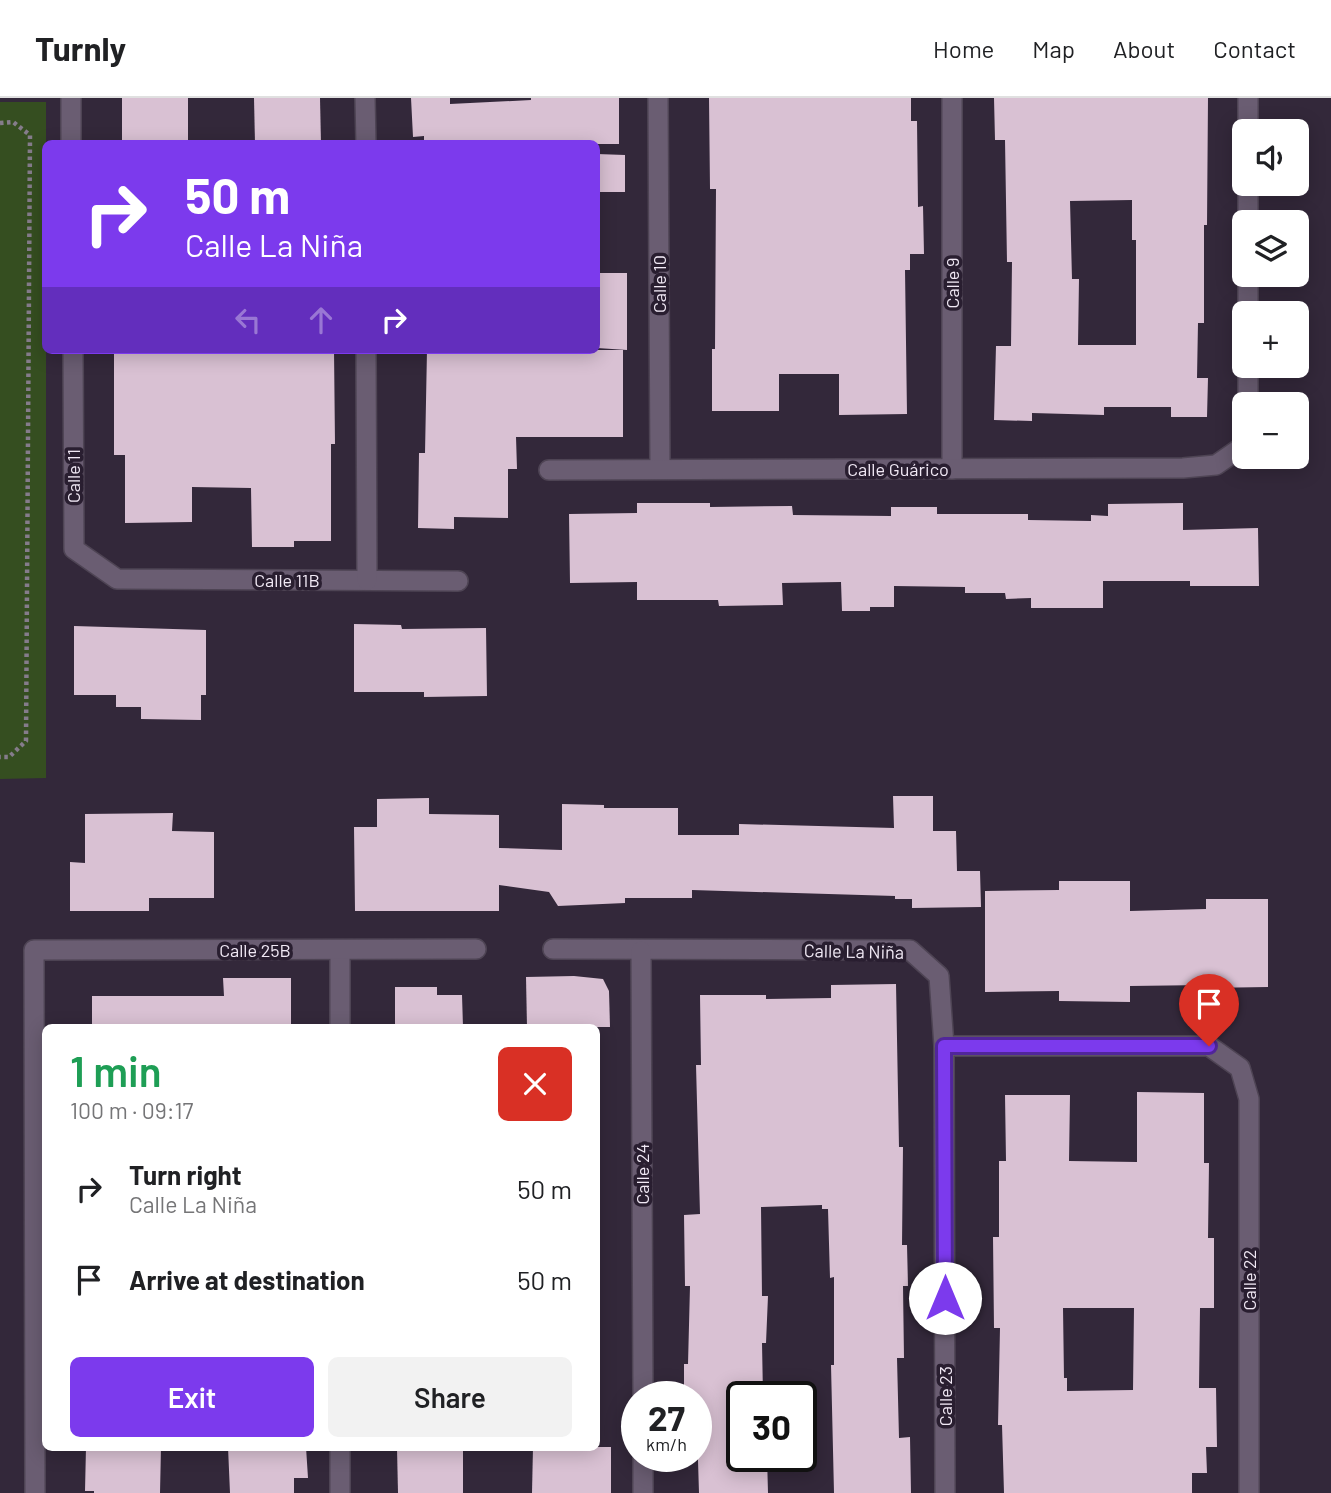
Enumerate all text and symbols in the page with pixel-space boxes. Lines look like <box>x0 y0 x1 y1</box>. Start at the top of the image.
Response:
text: Turnly <box>35 28 126 68</box>
text: Home <box>933 34 994 63</box>
text: Map <box>1032 34 1075 63</box>
text: About <box>1113 34 1175 63</box>
text: Contact <box>1213 34 1296 63</box>
map controls <box>1232 119 1309 469</box>
button: sound <box>1232 119 1309 196</box>
text: 50 m <box>185 165 290 224</box>
icon: right <box>70 168 161 259</box>
button: layers <box>1232 210 1309 287</box>
text: Calle La Niña <box>185 225 363 263</box>
street label: Calle 10 <box>648 255 670 313</box>
street label: Calle 9 <box>941 258 963 308</box>
icon: left <box>229 301 267 339</box>
icon: ahead <box>302 301 340 339</box>
icon: right <box>375 301 413 339</box>
button: + <box>1232 301 1309 378</box>
button: − <box>1232 392 1309 469</box>
street label: Calle 11 <box>62 449 84 503</box>
street label: Calle Guárico <box>847 458 949 480</box>
street label: Calle 11B <box>254 569 320 591</box>
street label: Calle 25B <box>219 939 291 961</box>
street label: Calle La Niña <box>804 939 904 963</box>
pin <box>1179 974 1239 1046</box>
icon: arrive <box>1190 985 1228 1023</box>
text: 1 min <box>70 1045 162 1095</box>
button: close <box>498 1047 572 1121</box>
text: 100 m · 09:17 <box>70 1096 193 1124</box>
street label: Calle 24 <box>631 1143 653 1205</box>
text: Turn right <box>129 1159 242 1190</box>
icon: right <box>70 1170 108 1208</box>
text: 50 m <box>517 1173 572 1204</box>
text: Calle La Niña <box>129 1190 257 1218</box>
street label: Calle 22 <box>1238 1250 1260 1310</box>
icon: arrive <box>70 1261 108 1299</box>
position arrow <box>908 1261 982 1335</box>
text: Arrive at destination <box>129 1264 365 1295</box>
text: 50 m <box>517 1264 572 1295</box>
button: Exit <box>70 1357 314 1437</box>
button: Share <box>328 1357 572 1437</box>
street label: Calle 23 <box>934 1366 956 1426</box>
speed limit sign: 30 <box>726 1381 817 1472</box>
text: 27 <box>648 1396 685 1438</box>
text: km/h <box>646 1433 687 1455</box>

